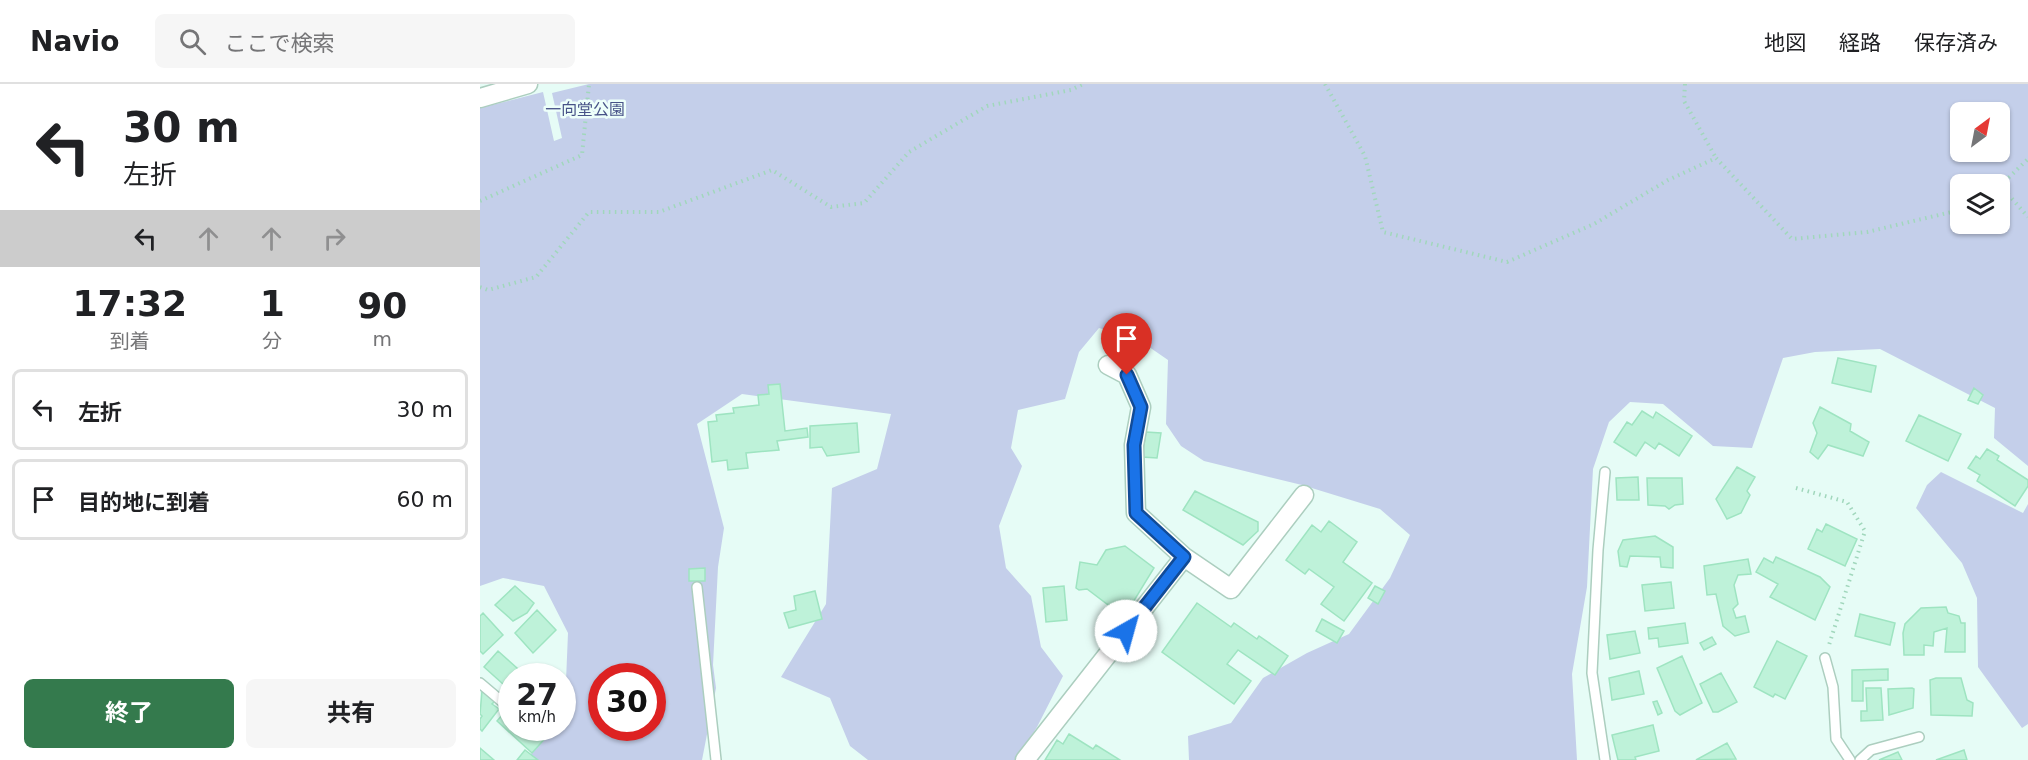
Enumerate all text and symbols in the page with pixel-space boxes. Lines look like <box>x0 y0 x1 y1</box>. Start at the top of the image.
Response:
search box <box>155 14 575 68</box>
text: Navio <box>30 25 119 58</box>
icon: search <box>176 25 209 58</box>
text: ここで検索 <box>224 31 334 56</box>
text: 地図 <box>1764 31 1806 55</box>
text: 経路 <box>1839 31 1881 55</box>
text: 保存済み <box>1914 31 1998 55</box>
park label: 一向堂公園 <box>545 100 625 119</box>
north arrow <box>1950 102 2010 162</box>
map controls <box>1950 102 2010 234</box>
text: 30 m <box>123 103 240 152</box>
icon: left <box>24 108 102 186</box>
text: 左折 <box>123 159 177 190</box>
button: layers <box>1950 174 2010 234</box>
icon: left <box>129 222 162 255</box>
icon: ahead <box>192 222 225 255</box>
icon: ahead <box>255 222 288 255</box>
icon: right <box>318 222 351 255</box>
text: 17:32 <box>73 283 187 324</box>
text: 1 <box>260 283 285 324</box>
text: 90 <box>357 285 407 326</box>
pin <box>1101 313 1152 375</box>
icon: arrive <box>1110 322 1143 355</box>
text: m <box>373 327 392 351</box>
text: 到着 <box>110 329 150 353</box>
text: 分 <box>262 329 282 353</box>
icon: left <box>27 393 60 426</box>
text: 30 m <box>397 397 453 422</box>
text: 左折 <box>78 400 122 425</box>
icon: arrive <box>27 483 60 516</box>
text: 60 m <box>397 487 453 512</box>
text: 目的地に到着 <box>78 490 210 515</box>
position arrow <box>1094 599 1158 663</box>
speed limit sign: 30 <box>588 663 666 741</box>
text: 27 <box>516 677 558 712</box>
button: 終了 <box>24 679 234 748</box>
button: 共有 <box>246 679 456 748</box>
text: km/h <box>518 708 556 726</box>

